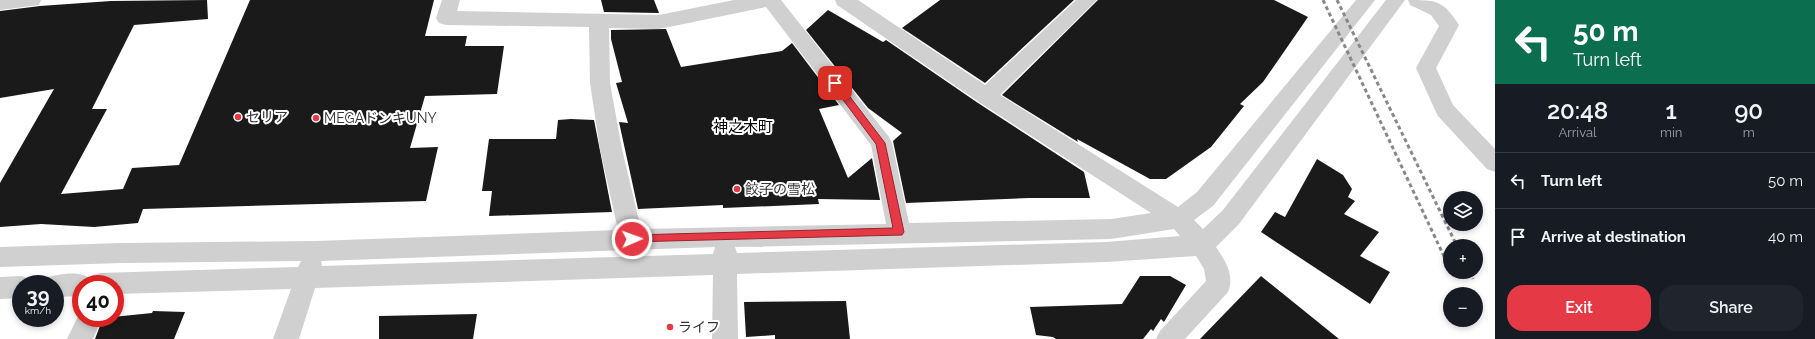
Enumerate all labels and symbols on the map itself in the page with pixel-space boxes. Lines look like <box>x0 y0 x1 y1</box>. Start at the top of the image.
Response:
pin <box>818 66 852 100</box>
place label: セリア <box>246 109 288 125</box>
place label: MEGAドンキUNY <box>324 110 437 126</box>
marker: セリア <box>233 112 243 122</box>
marker: MEGAドンキUNY <box>311 113 321 123</box>
district label: 神之木町 <box>713 118 773 136</box>
place label: 餃子の雪松 <box>745 181 815 197</box>
marker: 餃子の雪松 <box>732 184 742 194</box>
position arrow <box>611 218 653 260</box>
speed limit sign: 40 <box>72 275 124 327</box>
place label: ライフ <box>678 319 720 335</box>
marker: ライフ <box>665 322 675 332</box>

